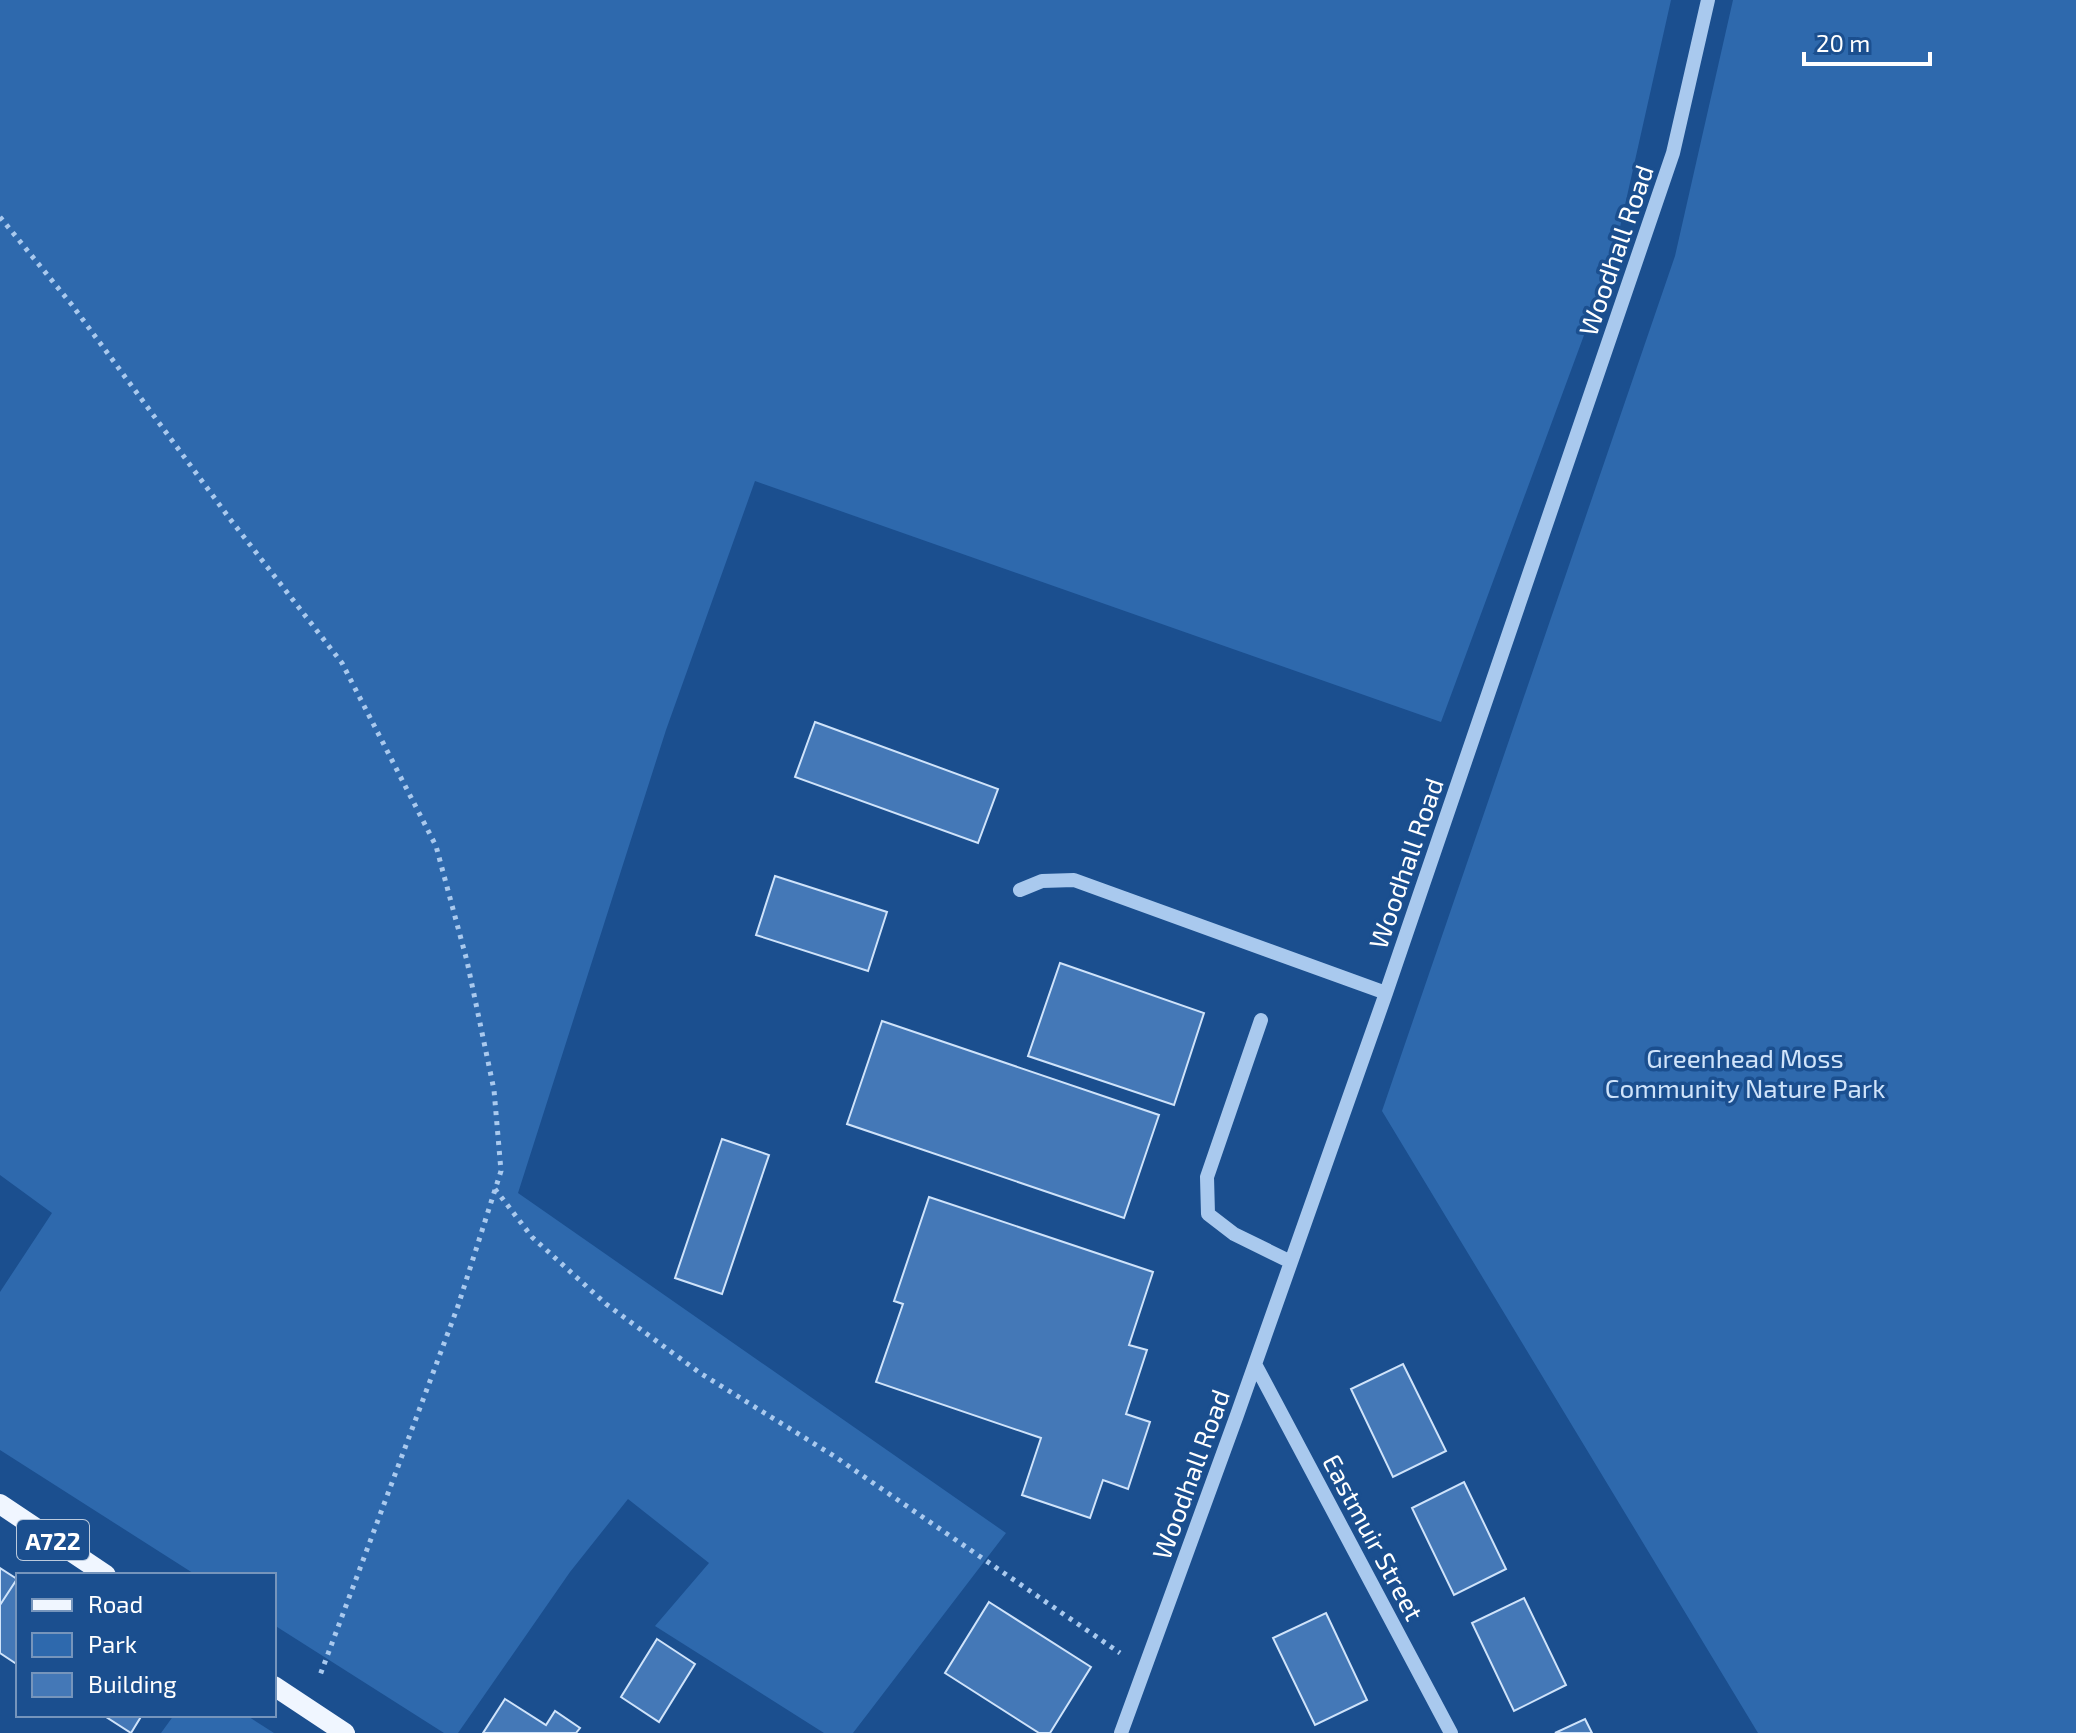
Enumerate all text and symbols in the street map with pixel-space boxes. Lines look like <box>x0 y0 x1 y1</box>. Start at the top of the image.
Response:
scale bar <box>1804 16 1930 66</box>
text: 20 m <box>1816 28 1870 57</box>
street label: Woodhall Road <box>1571 161 1659 339</box>
street label: Woodhall Road <box>1361 774 1449 952</box>
park label: Greenhead Moss Community Nature Park <box>1605 1042 1885 1103</box>
street label: Woodhall Road <box>1145 1385 1235 1563</box>
street label: Eastmuir Street <box>1317 1449 1431 1626</box>
road number: A722 <box>17 1520 89 1560</box>
legend <box>16 1573 276 1717</box>
text: Road <box>88 1589 143 1618</box>
text: Park <box>88 1629 137 1658</box>
text: Building <box>88 1669 177 1698</box>

